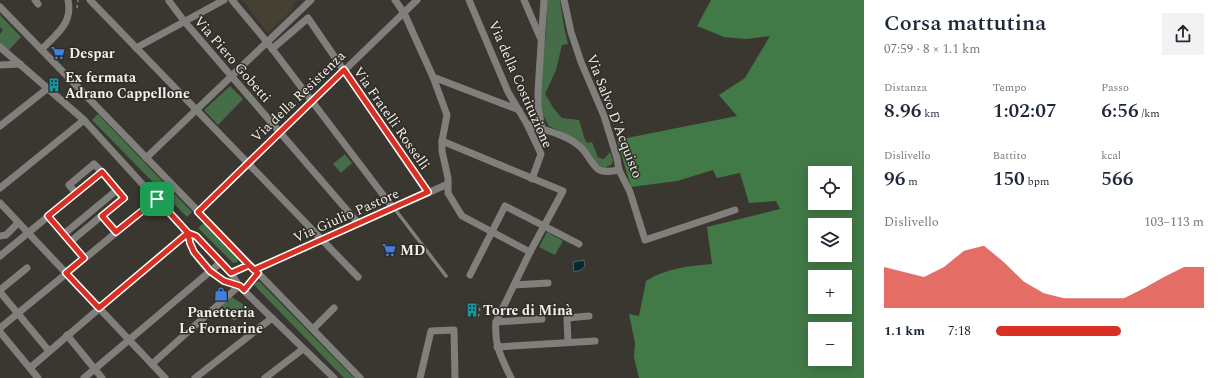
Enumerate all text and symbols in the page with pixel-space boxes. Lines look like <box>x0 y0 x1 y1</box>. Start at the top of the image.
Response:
text: Corsa mattutina <box>884 7 1046 40</box>
street label: Via Piero Gobetti <box>189 11 276 107</box>
button: share <box>1162 13 1204 55</box>
street label: Via della Costituzione <box>483 17 558 152</box>
text: 07:59 · 8 × 1.1 km <box>884 39 980 59</box>
place label: Despar <box>69 43 115 64</box>
supermarket icon: Despar <box>50 45 66 61</box>
street label: Via della Resistenza <box>246 46 350 147</box>
street label: Via Salvo D'Acquisto <box>581 51 648 181</box>
street label: Via Fratelli Rosselli <box>348 62 435 174</box>
place label: Ex fermata Adrano Cappellone <box>65 67 190 104</box>
building icon: Ex fermata Adrano Cappellone <box>46 77 62 93</box>
text: Distanza <box>884 79 927 96</box>
text: Tempo <box>993 79 1027 96</box>
text: Passo <box>1101 79 1129 96</box>
text: 8.96 <box>884 96 921 126</box>
text: 1:02:07 <box>993 96 1057 126</box>
text: 6:56 <box>1101 96 1139 126</box>
text: km <box>921 105 940 122</box>
text: /km <box>1139 105 1160 122</box>
text: Dislivello <box>884 147 930 164</box>
text: Battito <box>993 147 1026 164</box>
text: kcal <box>1101 147 1121 164</box>
text: 96 <box>884 164 905 194</box>
text: 150 <box>993 164 1025 194</box>
text: 566 <box>1101 164 1134 194</box>
map controls <box>808 166 852 366</box>
button: locate <box>808 166 852 210</box>
text: m <box>905 173 918 190</box>
text: bpm <box>1025 173 1049 190</box>
pin <box>140 182 174 216</box>
street label: Via Giulio Pastore <box>290 183 403 248</box>
icon: arrive <box>146 188 168 210</box>
text: Dislivello <box>884 212 939 232</box>
text: 103–113 m <box>1144 212 1204 232</box>
button: layers <box>808 218 852 262</box>
place label: MD <box>400 240 425 261</box>
supermarket icon: MD <box>381 242 397 258</box>
button: + <box>808 270 852 314</box>
shop icon: Panetteria Le Fornarine <box>213 286 229 302</box>
place label: Torre di Minà <box>483 300 574 321</box>
place label: Panetteria Le Fornarine <box>179 302 263 339</box>
building icon: Torre di Minà <box>464 302 480 318</box>
text: 1.1 km <box>884 321 925 341</box>
text: 7:18 <box>948 321 971 341</box>
button: − <box>808 322 852 366</box>

